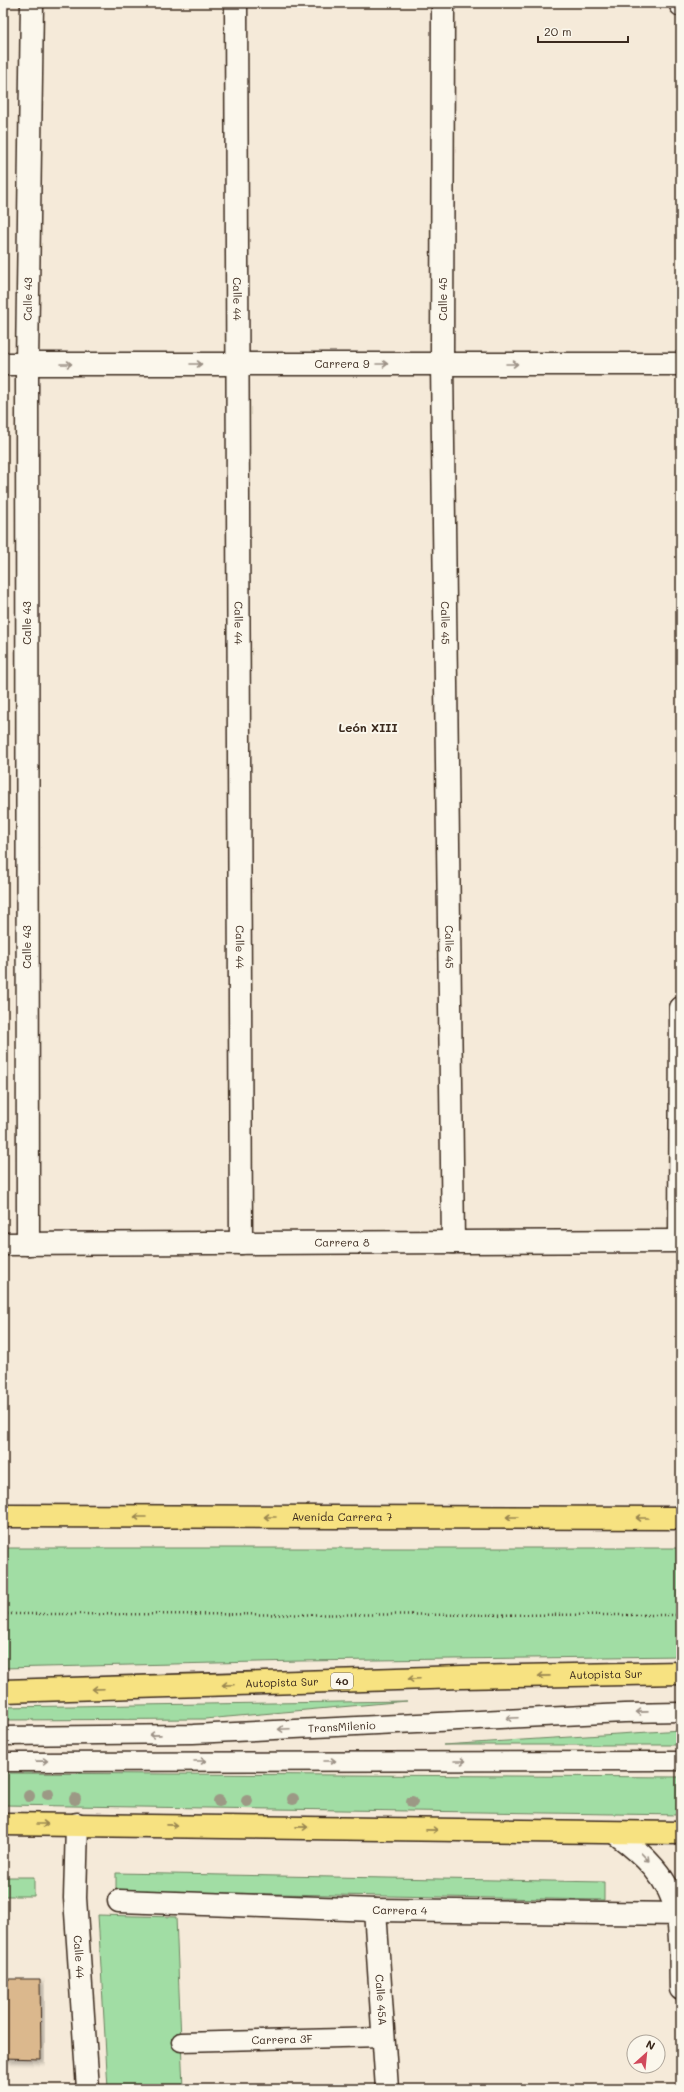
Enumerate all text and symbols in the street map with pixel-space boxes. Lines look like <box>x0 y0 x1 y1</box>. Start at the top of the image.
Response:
scale bar <box>538 18 628 44</box>
text: 20 m <box>544 23 572 39</box>
street label: Calle 43 <box>20 277 35 321</box>
street label: Calle 44 <box>230 277 245 321</box>
street label: Calle 45 <box>435 277 450 321</box>
street label: Carrera 9 <box>314 356 370 371</box>
one-way arrow <box>59 360 72 368</box>
one-way arrow <box>189 360 202 368</box>
one-way arrow <box>375 360 388 368</box>
one-way arrow <box>505 360 518 368</box>
street label: Calle 43 <box>19 601 34 645</box>
street label: Calle 44 <box>231 601 247 645</box>
street label: Calle 45 <box>438 601 454 645</box>
district label: León XIII <box>338 719 398 735</box>
street label: Calle 43 <box>19 925 34 969</box>
street label: Calle 44 <box>233 925 248 969</box>
street label: Calle 45 <box>442 925 458 969</box>
street label: Carrera 8 <box>314 1234 370 1250</box>
street label: Avenida Carrera 7 <box>292 1509 392 1524</box>
one-way arrow <box>134 1513 147 1521</box>
one-way arrow <box>264 1513 277 1521</box>
one-way arrow <box>506 1513 519 1521</box>
one-way arrow <box>636 1514 649 1522</box>
street label: Autopista Sur <box>569 1666 643 1682</box>
one-way arrow <box>538 1672 551 1679</box>
street label: Autopista Sur <box>245 1673 319 1691</box>
road number: 40 <box>331 1673 353 1689</box>
one-way arrow <box>408 1675 421 1682</box>
one-way arrow <box>222 1681 235 1689</box>
one-way arrow <box>92 1685 105 1692</box>
one-way arrow <box>636 1708 649 1716</box>
one-way arrow <box>506 1714 519 1722</box>
street label: TransMilenio <box>308 1717 376 1735</box>
one-way arrow <box>278 1726 291 1733</box>
one-way arrow <box>149 1731 162 1739</box>
one-way arrow <box>35 1757 48 1765</box>
one-way arrow <box>193 1757 206 1765</box>
one-way arrow <box>323 1757 336 1765</box>
one-way arrow <box>453 1757 466 1765</box>
one-way arrow <box>35 1820 48 1828</box>
one-way arrow <box>165 1821 178 1829</box>
one-way arrow <box>295 1824 308 1831</box>
one-way arrow <box>425 1826 438 1834</box>
one-way arrow <box>640 1852 650 1862</box>
street label: Carrera 4 <box>372 1902 428 1918</box>
street label: Calle 44 <box>71 1935 89 1980</box>
street label: Calle 45A <box>372 1974 391 2026</box>
street label: Carrera 3F <box>251 2031 313 2047</box>
north arrow <box>626 2034 666 2074</box>
text: N <box>644 2036 658 2053</box>

